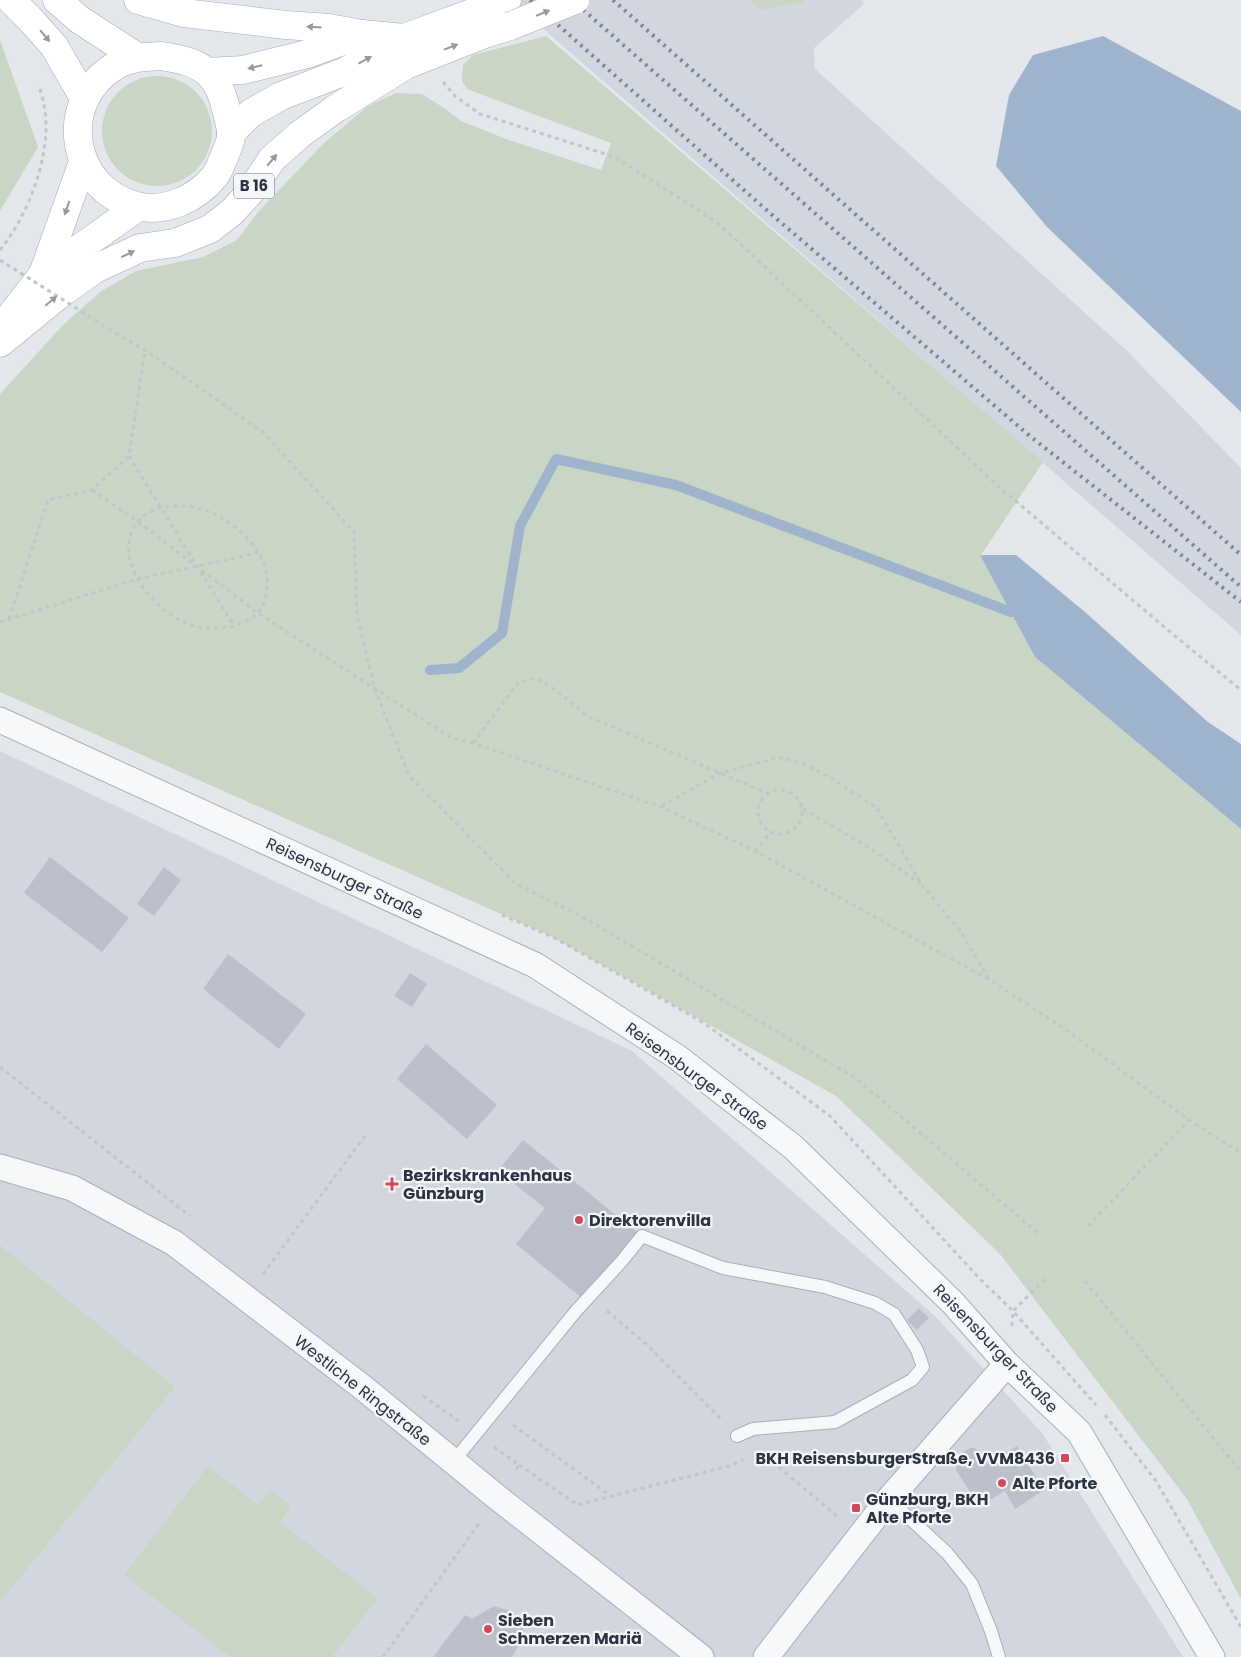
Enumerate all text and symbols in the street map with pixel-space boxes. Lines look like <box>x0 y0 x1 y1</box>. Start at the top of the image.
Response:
one-way arrow <box>536 9 551 17</box>
one-way arrow <box>306 23 322 31</box>
one-way arrow <box>39 29 50 42</box>
one-way arrow <box>444 43 459 51</box>
one-way arrow <box>357 56 372 64</box>
one-way arrow <box>248 63 263 71</box>
one-way arrow <box>267 154 278 167</box>
road number: B 16 <box>234 174 274 198</box>
one-way arrow <box>63 201 71 216</box>
one-way arrow <box>121 249 135 257</box>
one-way arrow <box>44 295 57 306</box>
street label: Reisensburger Straße <box>262 832 427 925</box>
street label: Reisensburger Straße <box>621 1017 773 1136</box>
place label: Bezirkskrankenhaus Günzburg <box>403 1164 572 1205</box>
marker: Bezirkskrankenhaus Günzburg <box>385 1177 399 1191</box>
place label: Direktorenvilla <box>589 1209 711 1232</box>
marker: Direktorenvilla <box>573 1214 585 1226</box>
street label: Reisensburger Straße <box>928 1279 1063 1418</box>
street label: Westliche Ringstraße <box>289 1330 436 1451</box>
place label: BKH ReisensburgerStraße, VVM8436 <box>755 1447 1055 1470</box>
marker: BKH ReisensburgerStraße, VVM8436 <box>1059 1452 1071 1464</box>
place label: Alte Pforte <box>1012 1472 1098 1495</box>
marker: Alte Pforte <box>996 1477 1008 1489</box>
place label: Günzburg, BKH Alte Pforte <box>866 1488 988 1529</box>
marker: Günzburg, BKH Alte Pforte <box>850 1502 862 1514</box>
place label: Sieben Schmerzen Mariä <box>498 1609 642 1650</box>
marker: Sieben Schmerzen Mariä <box>482 1623 494 1635</box>

